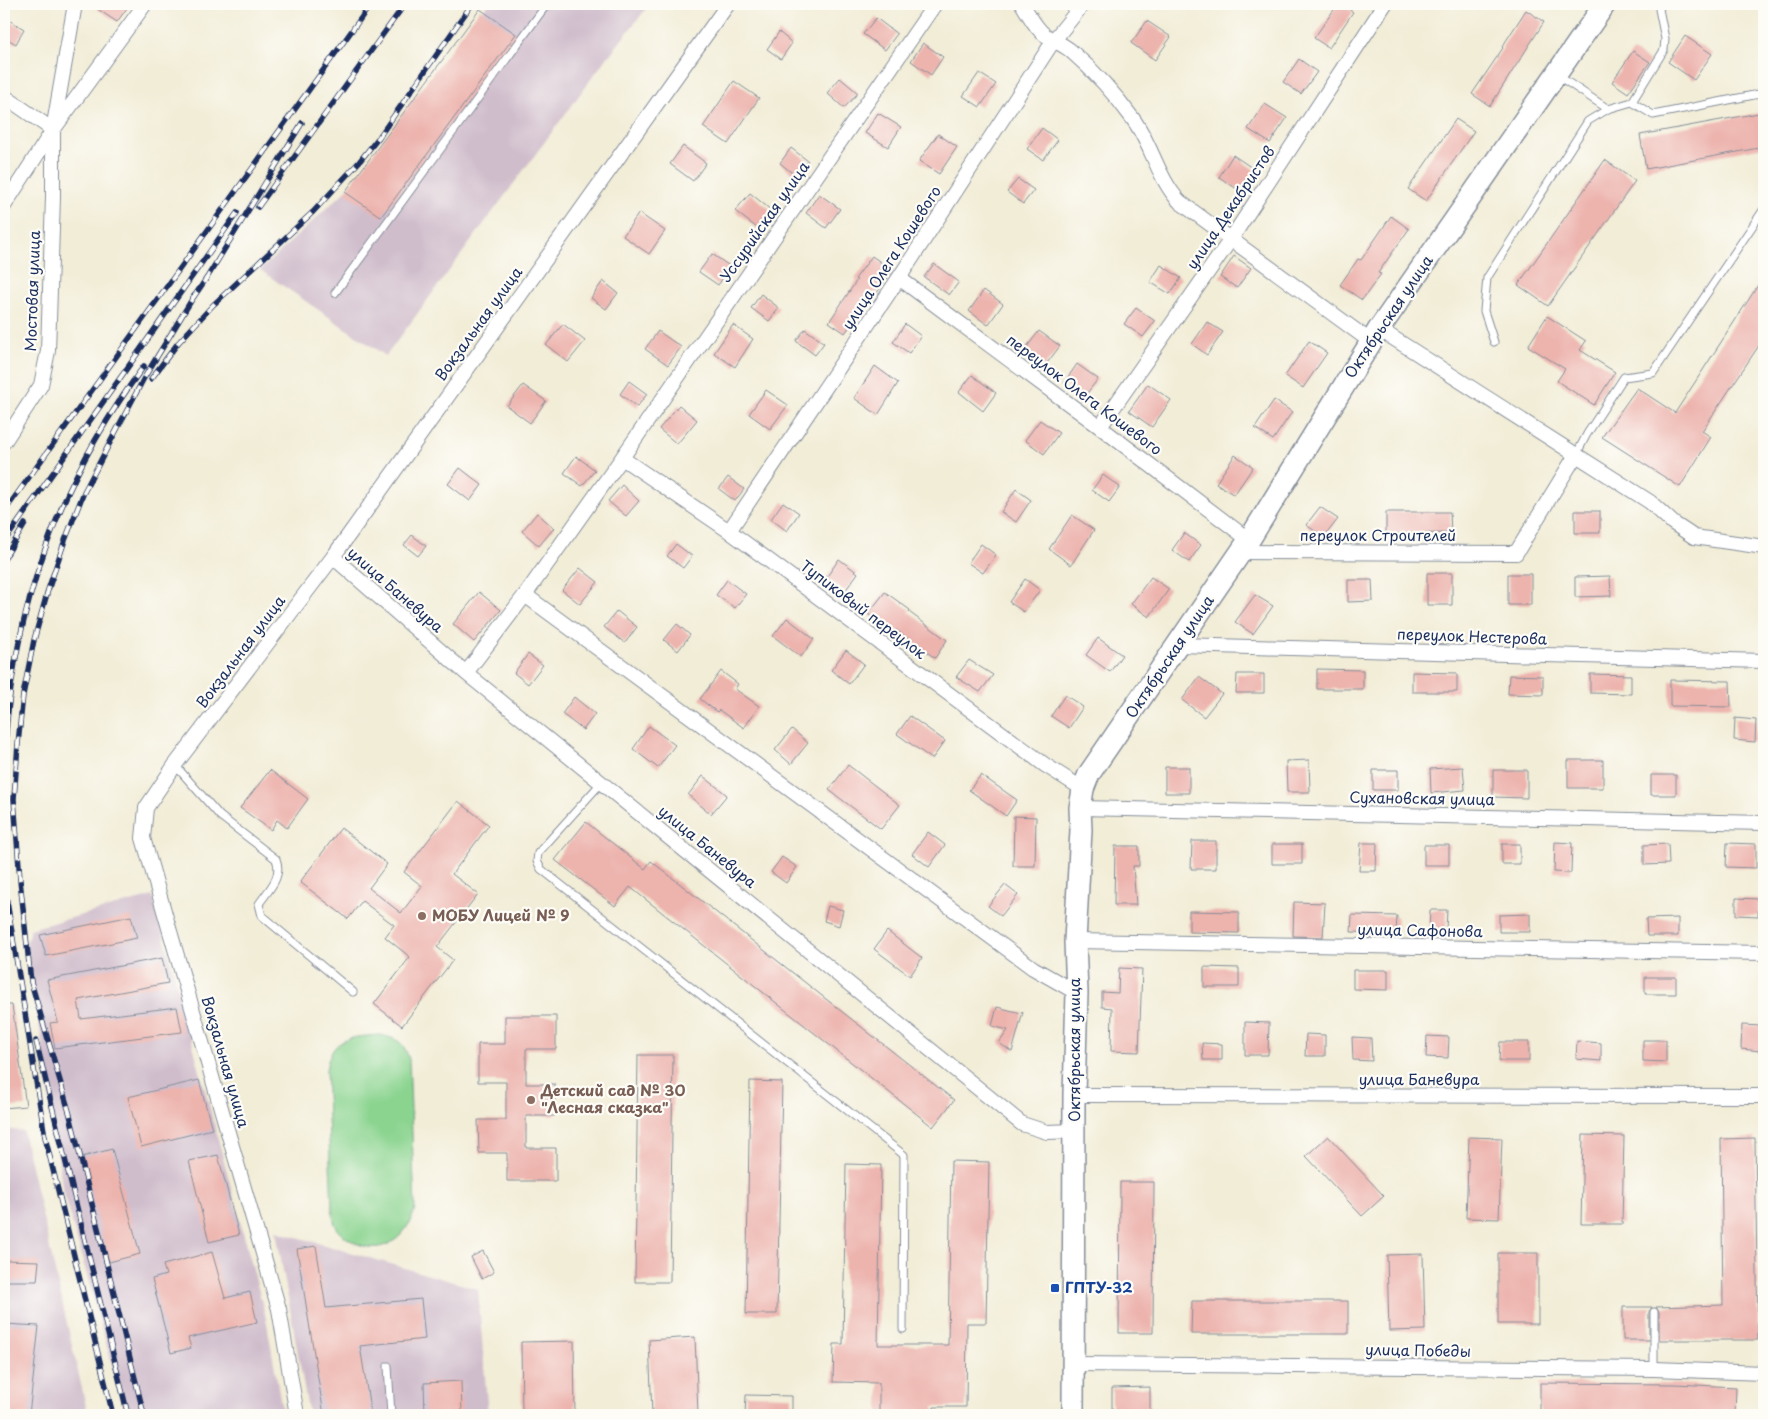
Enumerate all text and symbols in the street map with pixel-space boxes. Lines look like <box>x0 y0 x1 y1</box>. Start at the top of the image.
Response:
street label: улица Декабристов <box>1180 141 1280 273</box>
street label: Уссурийская улица <box>713 156 815 286</box>
street label: улица Олега Кошевого <box>835 181 946 334</box>
street label: Мостовая улица <box>18 229 45 352</box>
street label: Октябрьская улица <box>1338 249 1438 382</box>
street label: Вокзальная улица <box>429 261 527 385</box>
street label: переулок Олега Кошевого <box>1002 328 1168 460</box>
street label: переулок Строителей <box>1300 523 1456 546</box>
street label: улица Баневура <box>343 541 450 638</box>
street label: Тупиковый переулок <box>796 554 932 664</box>
street label: Вокзальная улица <box>190 589 290 712</box>
street label: Октябрьская улица <box>1119 589 1219 722</box>
street label: переулок Нестерова <box>1397 621 1548 650</box>
street label: Сухановская улица <box>1349 785 1496 810</box>
street label: улица Баневура <box>654 799 763 893</box>
place label: МОБУ Лицей № 9 <box>432 903 570 926</box>
marker: МОБУ Лицей № 9 <box>416 910 428 922</box>
street label: улица Сафонова <box>1357 917 1483 942</box>
street label: Октябрьская улица <box>1062 977 1085 1122</box>
street label: Вокзальная улица <box>197 993 256 1131</box>
street label: улица Баневура <box>1359 1067 1480 1090</box>
place label: Детский сад № 30 "Лесная сказка" <box>540 1078 685 1118</box>
marker: Детский сад № 30 "Лесная сказка" <box>525 1094 537 1106</box>
place label: ГПТУ-32 <box>1065 1275 1133 1298</box>
marker: ГПТУ-32 <box>1049 1282 1061 1294</box>
street label: улица Победы <box>1365 1337 1471 1362</box>

